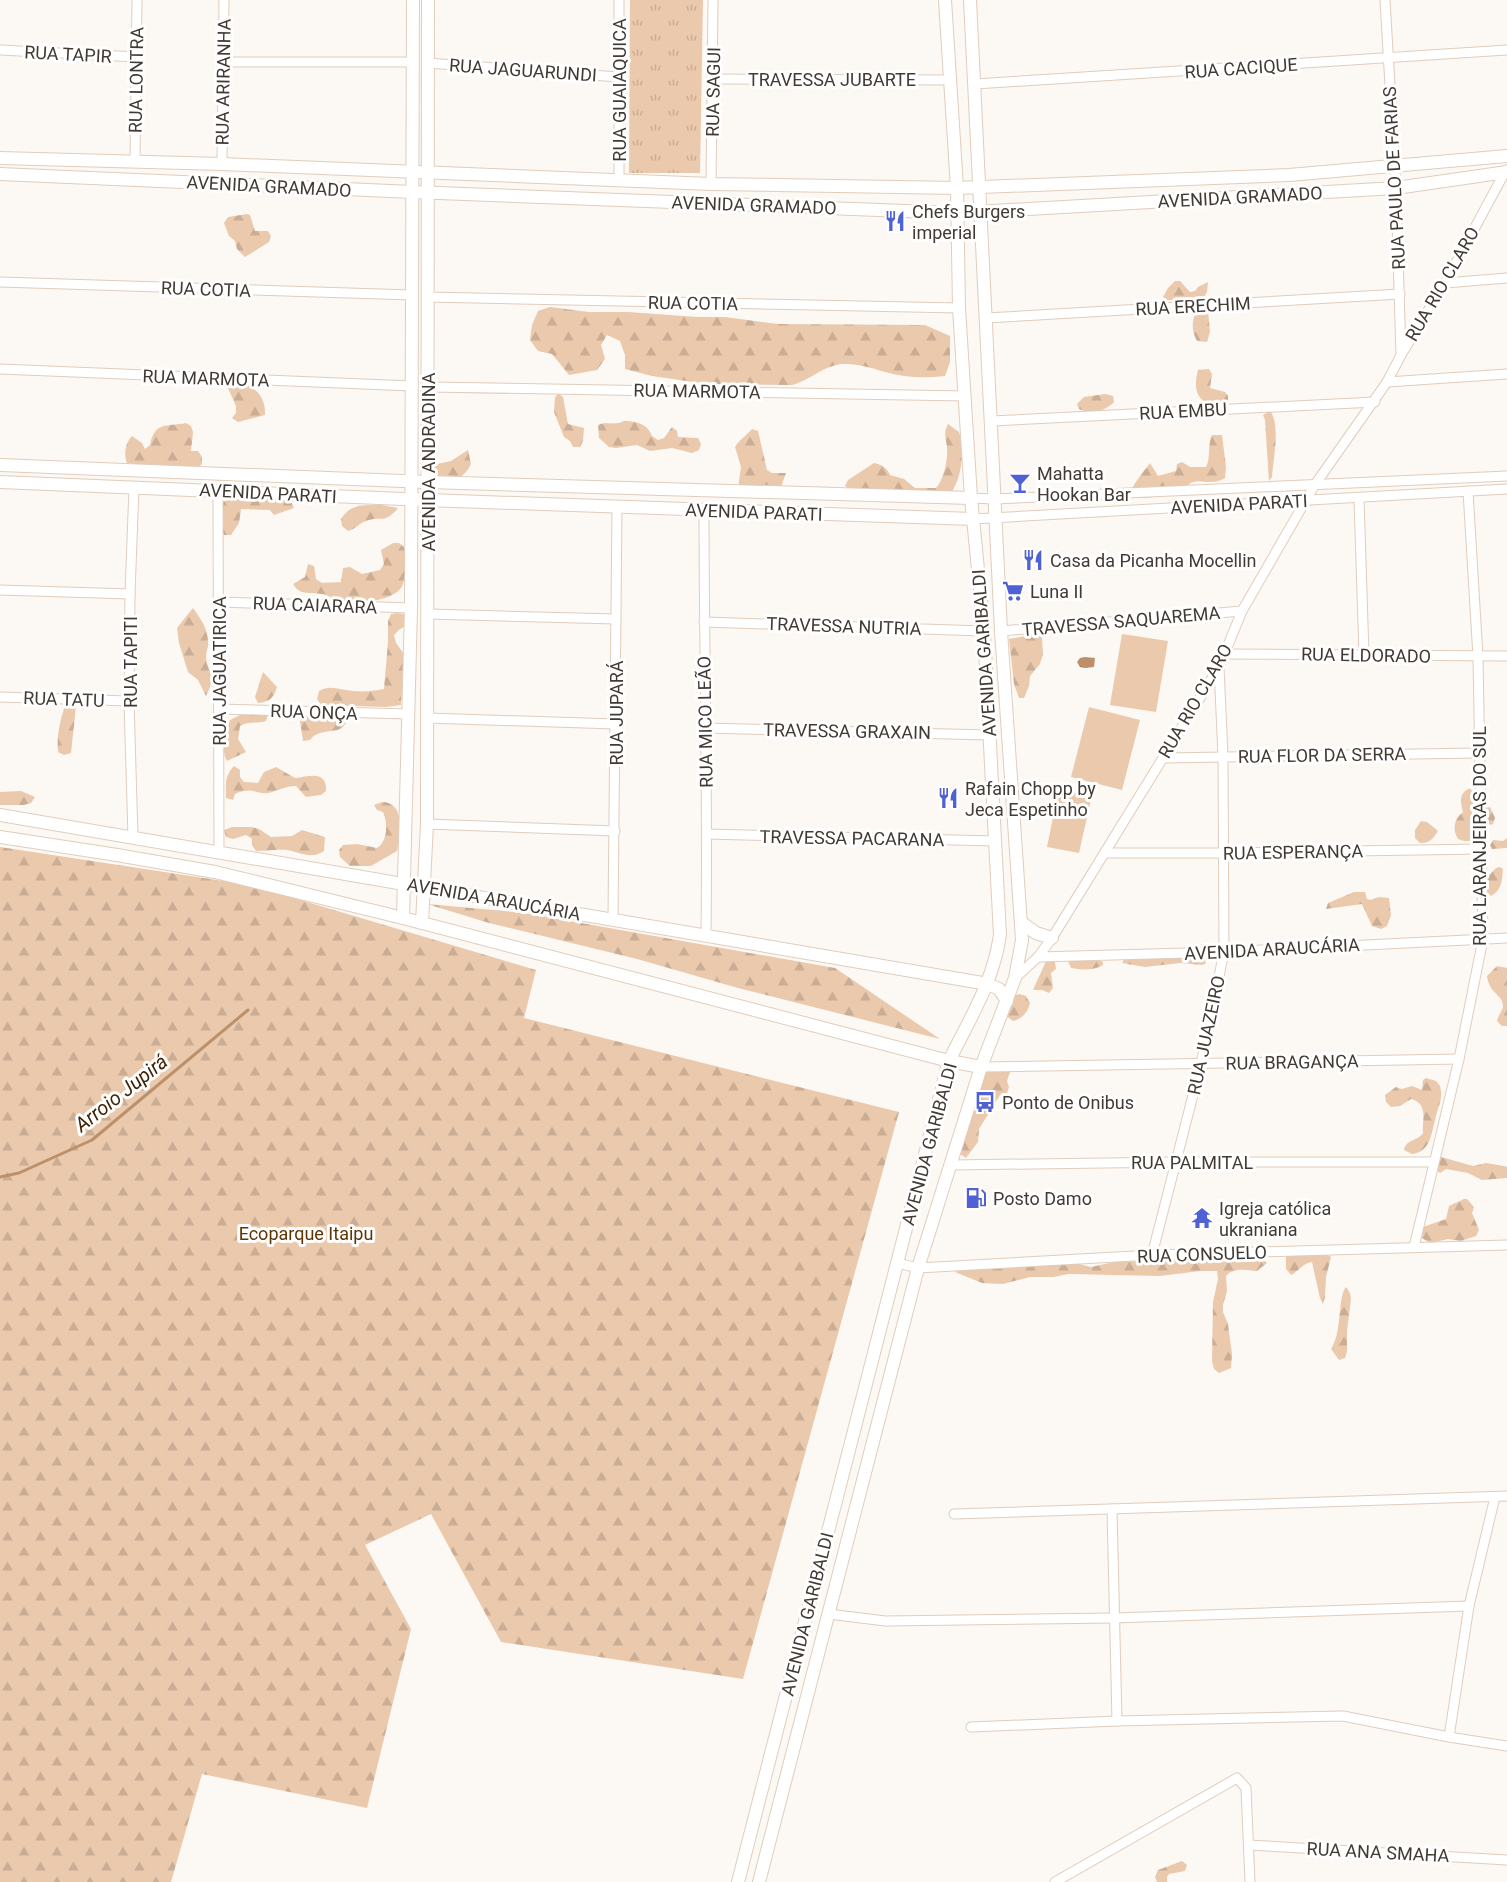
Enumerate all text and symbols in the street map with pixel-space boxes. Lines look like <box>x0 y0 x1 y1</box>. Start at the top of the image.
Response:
street label: RUA ARIRANHA <box>211 18 235 146</box>
street label: RUA GUAIAQUICA <box>609 18 630 162</box>
street label: RUA LONTRA <box>125 26 147 133</box>
street label: RUA TAPIR <box>24 41 112 67</box>
street label: RUA SAGUI <box>702 47 724 137</box>
street label: RUA JAGUARUNDI <box>448 54 598 86</box>
street label: RUA CACIQUE <box>1184 54 1298 82</box>
street label: TRAVESSA JUBARTE <box>748 69 916 90</box>
street label: RUA PAULO DE FARIAS <box>1379 86 1409 270</box>
street label: AVENIDA GRAMADO <box>186 171 352 201</box>
street label: AVENIDA GRAMADO <box>1157 182 1323 212</box>
street label: AVENIDA GRAMADO <box>671 192 837 218</box>
place label: Chefs Burgers imperial <box>912 201 1025 243</box>
restaurant icon: Chefs Burgers imperial <box>883 209 907 233</box>
street label: RUA RIO CLARO <box>1401 223 1483 345</box>
street label: RUA COTIA <box>161 277 252 301</box>
street label: RUA COTIA <box>648 292 739 314</box>
street label: RUA ERECHIM <box>1135 292 1251 320</box>
street label: RUA MARMOTA <box>142 365 270 391</box>
street label: AVENIDA ANDRADINA <box>418 372 439 551</box>
street label: RUA MARMOTA <box>633 379 761 403</box>
street label: RUA EMBU <box>1139 398 1227 424</box>
place label: Mahatta Hookan Bar <box>1037 463 1131 505</box>
bar icon: Mahatta Hookan Bar <box>1008 471 1032 495</box>
street label: AVENIDA PARATI <box>199 479 337 507</box>
street label: AVENIDA PARATI <box>1170 490 1308 518</box>
street label: AVENIDA PARATI <box>685 499 823 525</box>
restaurant icon: Casa da Picanha Mocellin <box>1021 548 1045 572</box>
place label: Casa da Picanha Mocellin <box>1050 550 1257 571</box>
street label: AVENIDA GARIBALDI <box>968 569 1000 737</box>
supermarket icon: Luna II <box>1001 579 1025 603</box>
place label: Luna II <box>1030 581 1083 602</box>
street label: RUA CAIARARA <box>252 592 378 618</box>
street label: RUA JAGUATIRICA <box>209 596 230 746</box>
street label: TRAVESSA SAQUAREMA <box>1021 602 1221 640</box>
street label: TRAVESSA NUTRIA <box>766 613 922 639</box>
street label: RUA TAPITI <box>120 616 141 708</box>
street label: RUA RIO CLARO <box>1154 640 1236 762</box>
street label: RUA ELDORADO <box>1301 643 1431 667</box>
street label: RUA MICO LEÃO <box>693 656 717 788</box>
street label: RUA JUPARÁ <box>606 660 627 766</box>
street label: RUA TATU <box>23 687 105 711</box>
street label: RUA ONÇA <box>270 700 358 724</box>
street label: TRAVESSA GRAXAIN <box>763 719 931 743</box>
street label: RUA LARANJEIRAS DO SUL <box>1469 726 1490 946</box>
street label: RUA FLOR DA SERRA <box>1238 743 1407 767</box>
place label: Rafain Chopp by Jeca Espetinho <box>965 778 1096 820</box>
restaurant icon: Rafain Chopp by Jeca Espetinho <box>936 786 960 810</box>
street label: TRAVESSA PACARANA <box>759 826 945 850</box>
street label: RUA ESPERANÇA <box>1223 840 1364 864</box>
street label: AVENIDA ARAUCÁRIA <box>406 873 583 925</box>
street label: AVENIDA ARAUCÁRIA <box>1184 934 1361 964</box>
street label: RUA JUAZEIRO <box>1183 973 1229 1097</box>
water label: Arroio Jupirá <box>69 1049 173 1137</box>
street label: RUA BRAGANÇA <box>1225 1050 1359 1074</box>
street label: AVENIDA GARIBALDI <box>897 1060 961 1228</box>
bus stop icon: Ponto de Onibus <box>973 1090 997 1114</box>
place label: Ponto de Onibus <box>1002 1092 1134 1113</box>
street label: RUA PALMITAL <box>1131 1152 1253 1173</box>
fuel station icon: Posto Damo <box>964 1186 988 1210</box>
place label: Posto Damo <box>993 1188 1092 1209</box>
place label: Igreja católica ukraniana <box>1219 1198 1331 1240</box>
temple icon: Igreja católica ukraniana <box>1190 1206 1214 1230</box>
park label: Ecoparque Itaipu <box>239 1223 373 1244</box>
street label: RUA CONSUELO <box>1137 1241 1267 1267</box>
street label: AVENIDA GARIBALDI <box>777 1530 837 1698</box>
street label: RUA ANA SMAHA <box>1306 1838 1450 1866</box>

